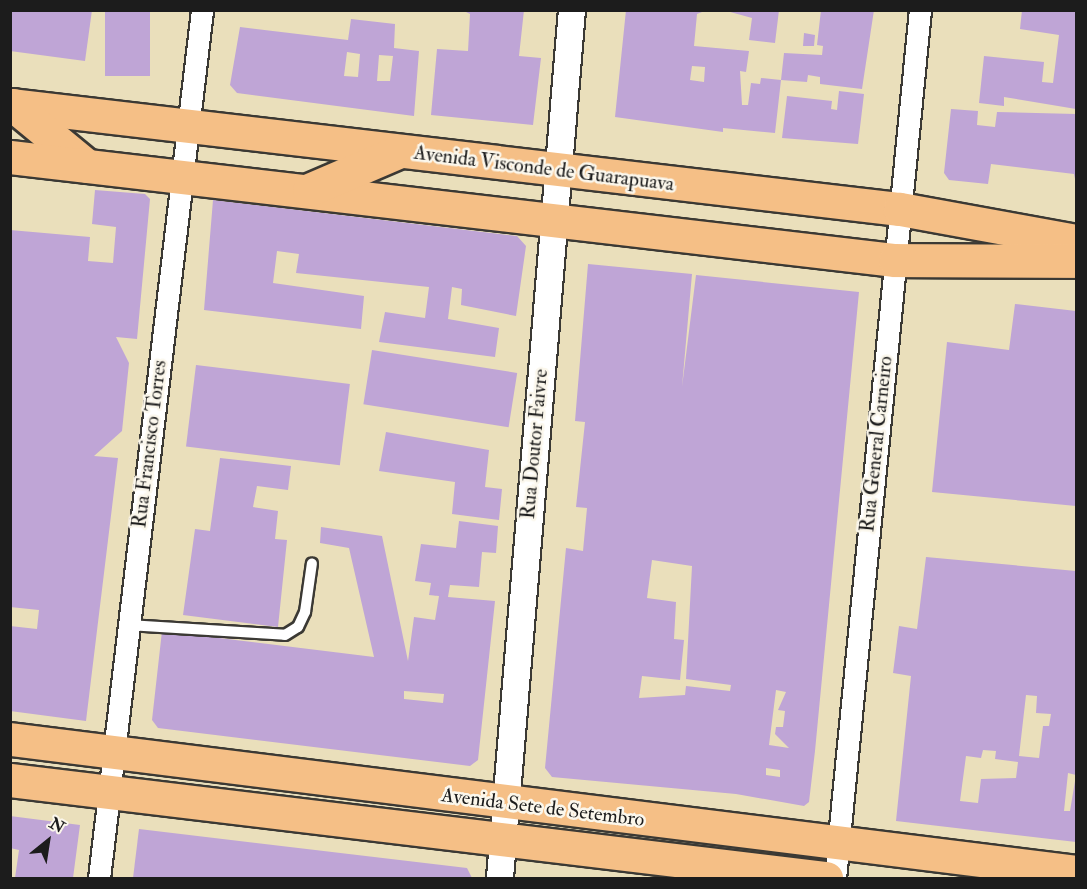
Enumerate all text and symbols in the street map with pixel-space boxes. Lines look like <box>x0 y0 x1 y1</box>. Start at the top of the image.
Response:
street label: Avenida Visconde de Guarapuava <box>413 140 675 196</box>
street label: Rua General Carneiro <box>855 355 897 533</box>
street label: Rua Francisco Torres <box>127 359 171 529</box>
street label: Rua Doutor Faivre <box>515 368 553 520</box>
street label: Avenida Sete de Setembro <box>440 783 646 831</box>
north arrow <box>18 811 78 871</box>
text: N <box>46 813 68 838</box>

